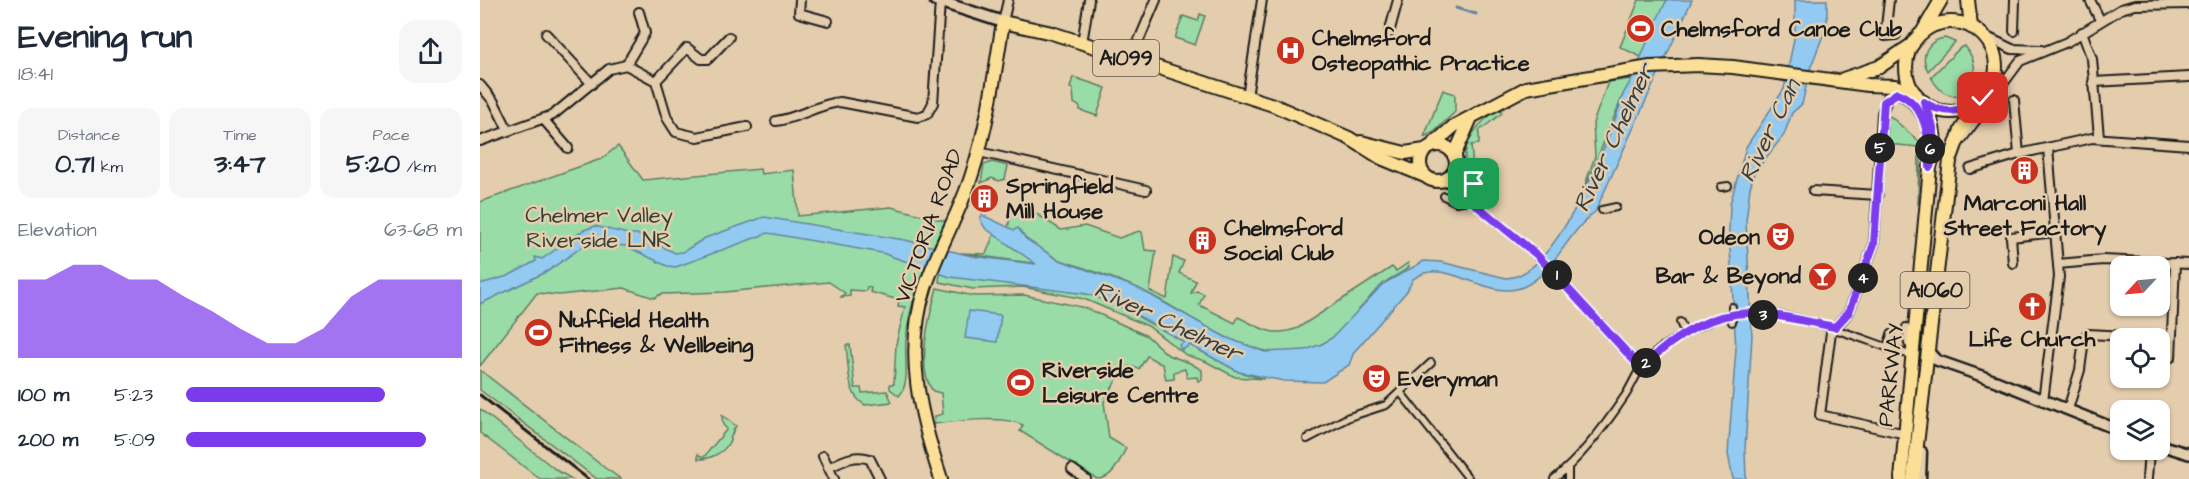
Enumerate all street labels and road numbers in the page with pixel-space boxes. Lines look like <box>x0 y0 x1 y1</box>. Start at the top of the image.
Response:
road number: A1099 <box>1093 40 1159 76</box>
street label: VICTORIA ROAD <box>887 145 971 307</box>
road number: A1060 <box>1900 272 1970 308</box>
street label: PARKWAY <box>1870 322 1912 428</box>

